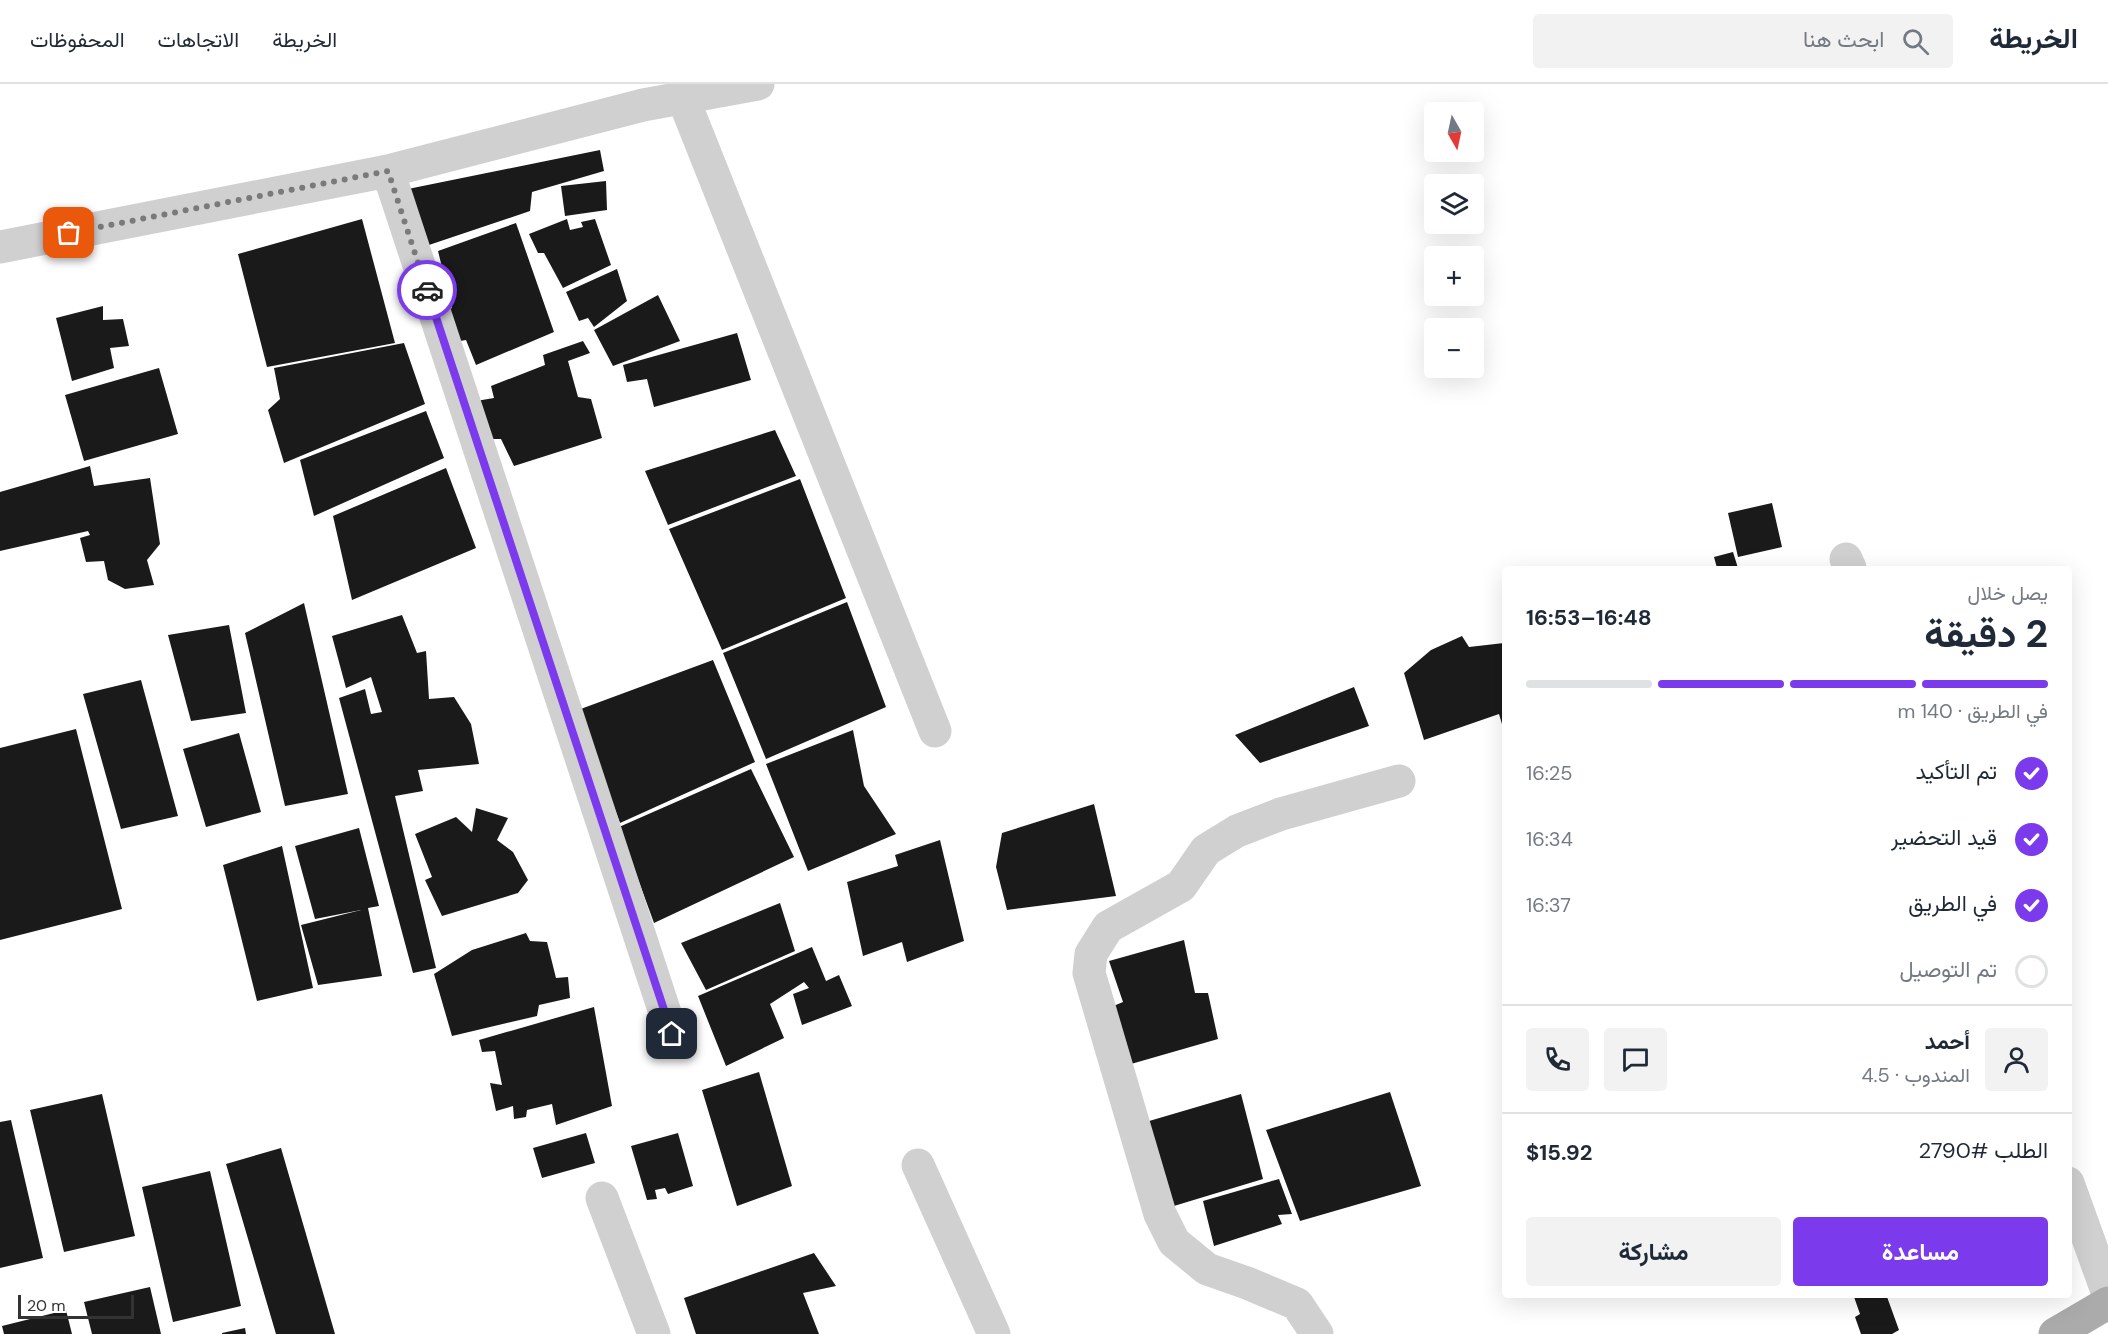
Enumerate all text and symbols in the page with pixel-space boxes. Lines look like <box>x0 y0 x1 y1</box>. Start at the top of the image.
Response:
search box <box>1533 14 1953 68</box>
text: الخريطة <box>1989 20 2078 57</box>
text: ابحث هنا <box>1803 25 1884 54</box>
icon: search <box>1899 25 1932 58</box>
text: المحفوظات <box>30 26 125 54</box>
text: الاتجاهات <box>158 26 239 54</box>
text: الخريطة <box>272 26 337 54</box>
north arrow <box>1424 102 1484 162</box>
map controls <box>1424 102 1484 378</box>
button: layers <box>1424 174 1484 234</box>
pin <box>43 207 94 258</box>
icon: bag <box>52 216 85 249</box>
button: + <box>1424 246 1484 306</box>
courier <box>397 260 457 320</box>
icon: car <box>411 274 444 307</box>
button: − <box>1424 318 1484 378</box>
text: يصل خلال <box>1968 580 2048 606</box>
text: 16:48–16:53 <box>1526 603 1652 632</box>
text: 2 دقيقة <box>1924 608 2048 659</box>
text: في الطريق · 140 m <box>1897 698 2048 724</box>
text: تم التأكيد <box>1915 757 1997 786</box>
icon: check <box>2015 757 2048 790</box>
text: 16:25 <box>1526 760 1573 786</box>
text: قيد التحضير <box>1891 823 1997 852</box>
icon: check <box>2015 823 2048 856</box>
text: 16:34 <box>1526 826 1573 852</box>
text: في الطريق <box>1908 889 1997 918</box>
icon: check <box>2015 889 2048 922</box>
text: 16:37 <box>1526 892 1571 918</box>
text: تم التوصيل <box>1899 955 1997 984</box>
pin <box>646 1008 697 1059</box>
icon: home <box>655 1017 688 1050</box>
text: أحمد <box>1925 1027 1970 1056</box>
button: phone <box>1526 1028 1589 1091</box>
button: chat <box>1604 1028 1667 1091</box>
button: person <box>1985 1028 2048 1091</box>
text: المندوب · 4.5 <box>1861 1062 1970 1088</box>
text: الطلب #2790 <box>1918 1136 2048 1165</box>
text: $15.92 <box>1526 1138 1592 1167</box>
button: مشاركة <box>1526 1217 1781 1286</box>
button: مساعدة <box>1793 1217 2048 1286</box>
scale bar <box>18 1292 134 1320</box>
text: 20 m <box>27 1295 66 1316</box>

